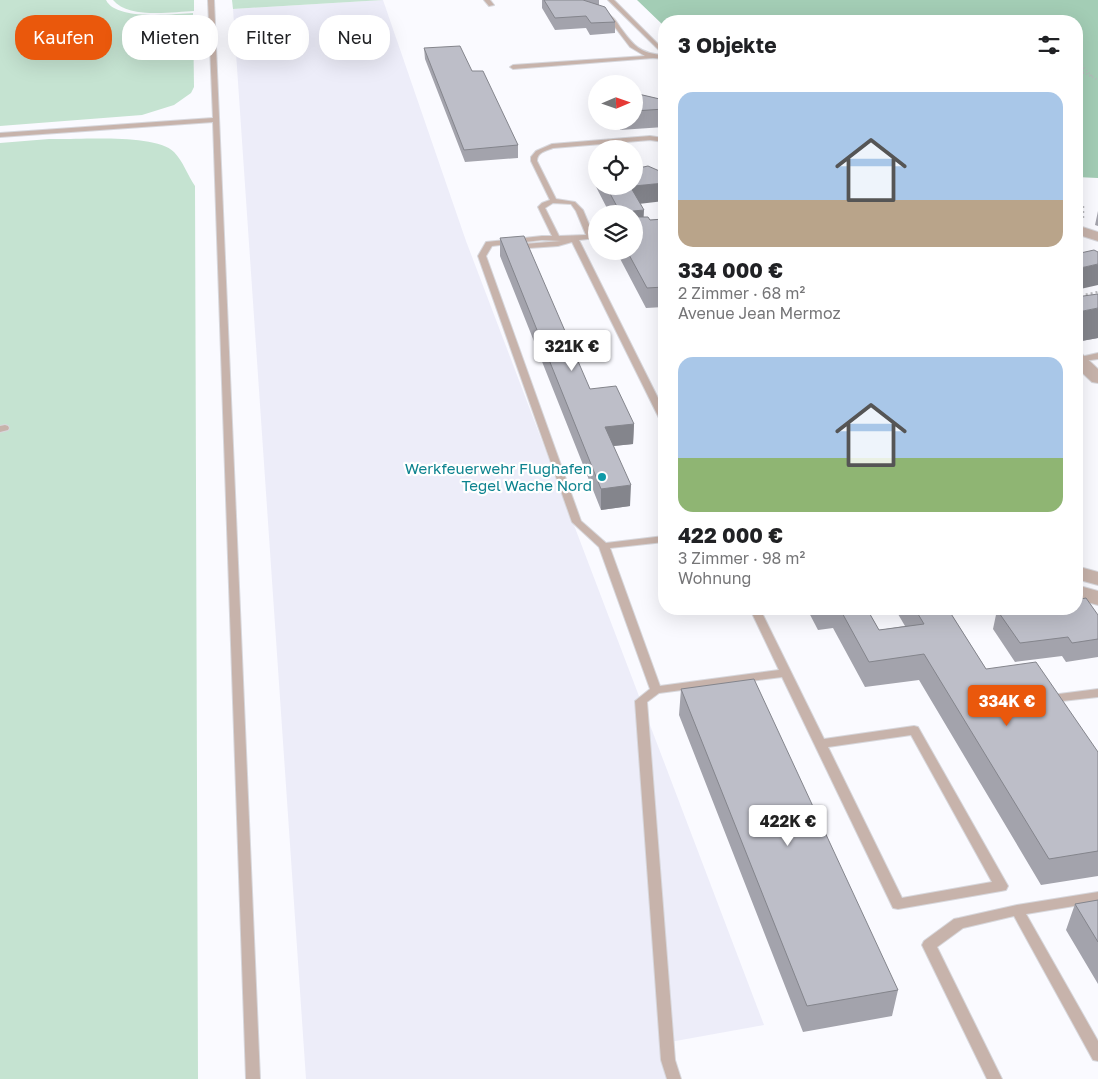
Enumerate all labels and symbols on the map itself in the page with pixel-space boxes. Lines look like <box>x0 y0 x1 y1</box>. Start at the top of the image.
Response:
north arrow <box>588 75 642 130</box>
pin: 321K € <box>531 330 613 372</box>
place label: Werkfeuerwehr Flughafen Tegel Wache Nord <box>405 459 592 494</box>
marker: Werkfeuerwehr Flughafen Tegel Wache Nord <box>596 471 608 483</box>
pin: 334K € <box>966 684 1048 727</box>
pin: 422K € <box>747 804 829 847</box>

